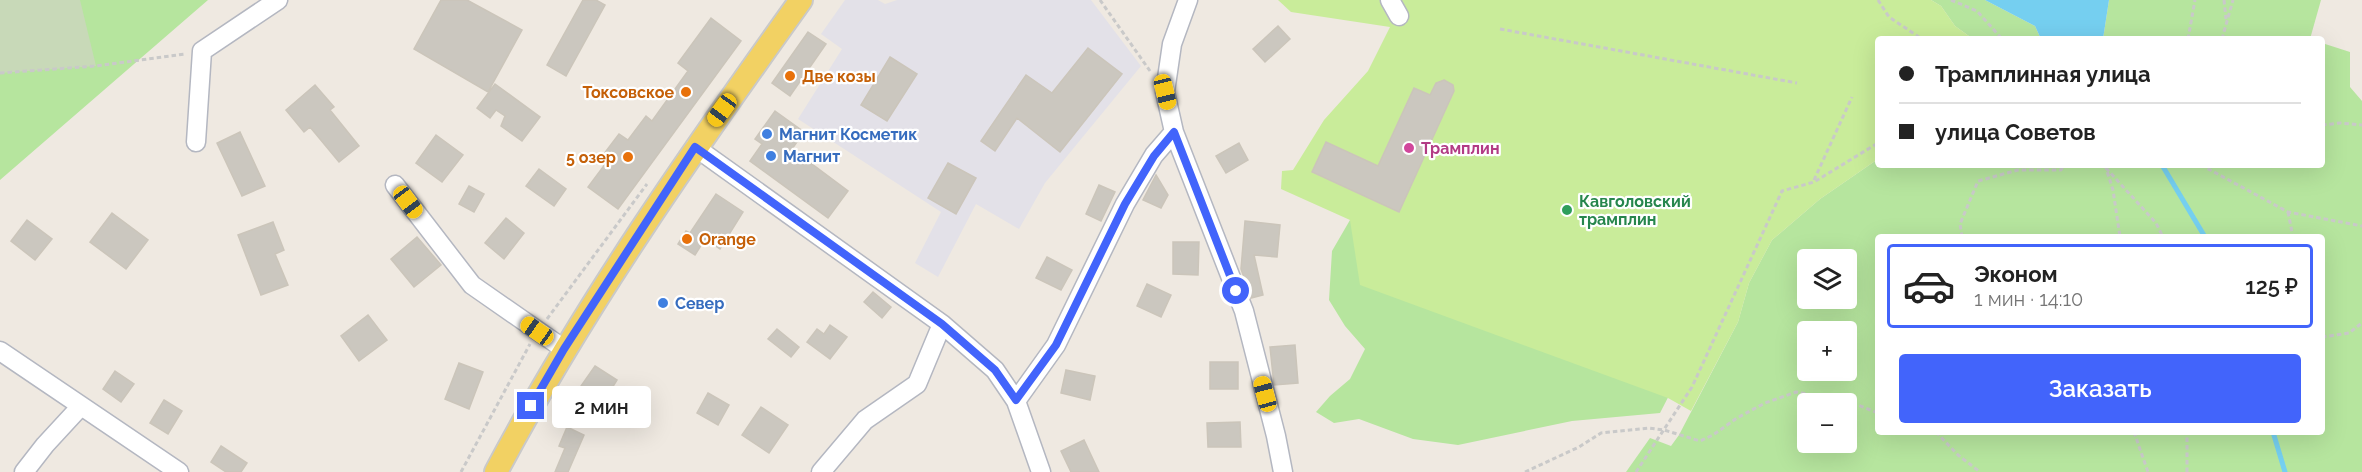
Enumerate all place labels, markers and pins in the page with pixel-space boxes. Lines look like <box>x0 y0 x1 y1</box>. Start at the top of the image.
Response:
place label: Две козы <box>802 67 876 86</box>
marker: Две козы <box>783 69 797 83</box>
place label: Токсовское <box>583 83 674 102</box>
marker: Токсовское <box>679 85 693 99</box>
place label: Магнит Косметик <box>779 125 917 144</box>
marker: Магнит Косметик <box>760 127 774 141</box>
place label: Трамплин <box>1421 139 1500 158</box>
marker: Трамплин <box>1402 141 1416 155</box>
place label: Магнит <box>783 147 840 166</box>
place label: 5 озер <box>566 148 616 167</box>
marker: Магнит <box>764 149 778 163</box>
marker: 5 озер <box>621 150 635 164</box>
place label: Кавголовский трамплин <box>1579 192 1691 229</box>
marker: Кавголовский трамплин <box>1560 203 1574 217</box>
place label: Orange <box>699 230 756 249</box>
marker: Orange <box>680 232 694 246</box>
place label: Север <box>675 294 724 313</box>
marker: Север <box>656 296 670 310</box>

